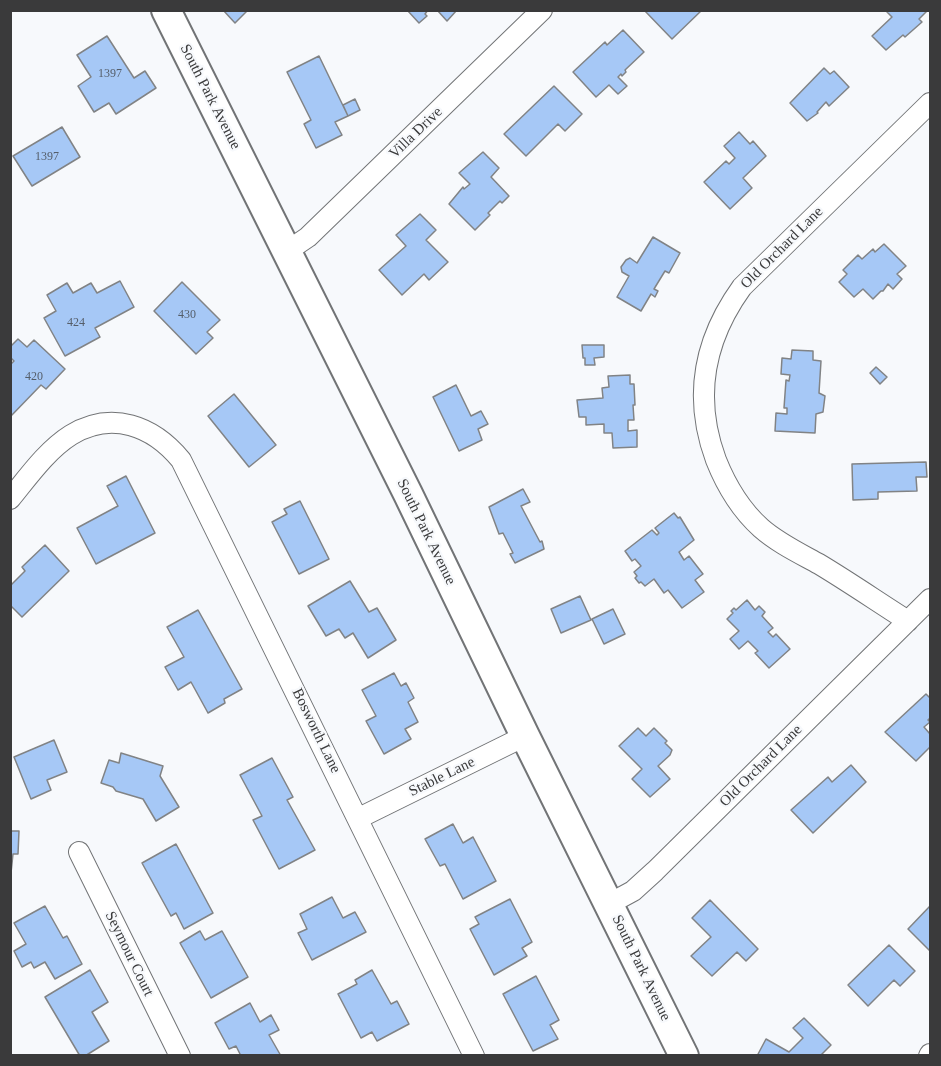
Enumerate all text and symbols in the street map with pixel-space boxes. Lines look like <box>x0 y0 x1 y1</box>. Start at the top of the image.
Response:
street label: South Park Avenue <box>176 41 244 153</box>
house number: 1397 <box>98 67 122 81</box>
street label: Villa Drive <box>386 103 446 163</box>
house number: 1397 <box>35 150 59 164</box>
street label: Old Orchard Lane <box>737 203 827 293</box>
house number: 430 <box>178 308 196 322</box>
house number: 424 <box>67 316 85 330</box>
house number: 420 <box>25 370 43 384</box>
street label: South Park Avenue <box>393 476 459 588</box>
street label: Bosworth Lane <box>288 686 344 776</box>
street label: Old Orchard Lane <box>716 721 806 811</box>
street label: Stable Lane <box>406 753 478 801</box>
street label: Seymour Court <box>101 909 157 999</box>
street label: South Park Avenue <box>608 912 674 1024</box>

